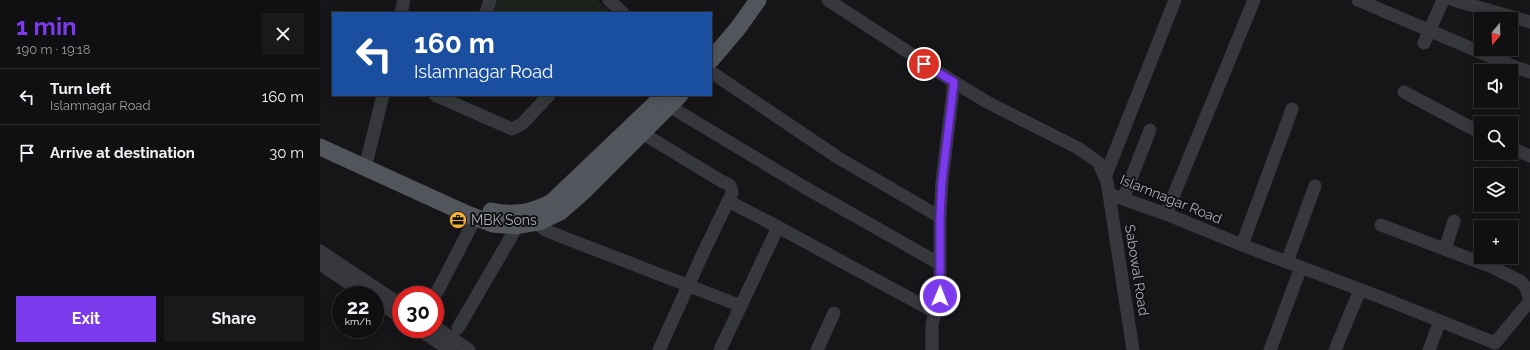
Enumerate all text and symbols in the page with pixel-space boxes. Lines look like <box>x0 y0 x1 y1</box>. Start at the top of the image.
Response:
text: 1 min <box>16 12 77 41</box>
north arrow <box>1474 12 1518 56</box>
map controls <box>1474 12 1518 264</box>
button: close <box>262 13 304 55</box>
text: 160 m <box>414 27 495 60</box>
icon: left <box>348 28 400 80</box>
text: 190 m · 19:18 <box>16 42 90 57</box>
pin <box>907 47 941 81</box>
icon: arrive <box>913 53 935 75</box>
text: Islamnagar Road <box>414 61 553 82</box>
button: sound <box>1474 64 1518 108</box>
text: Turn left <box>50 80 111 98</box>
icon: left <box>16 86 38 108</box>
text: 160 m <box>262 88 304 106</box>
text: Islamnagar Road <box>50 98 151 113</box>
button: search <box>1474 116 1518 160</box>
icon: arrive <box>16 142 38 164</box>
text: Arrive at destination <box>50 144 195 162</box>
text: 30 m <box>269 144 304 162</box>
button: layers <box>1474 168 1518 212</box>
street label: Islamnagar Road <box>1118 171 1224 227</box>
office icon: MBK Sons <box>448 210 468 230</box>
place label: MBK Sons <box>471 212 537 228</box>
button: + <box>1474 220 1518 264</box>
street label: Sabowal Road <box>1122 223 1152 317</box>
position arrow <box>919 275 961 317</box>
speed limit sign: 30 <box>392 286 444 338</box>
text: 22 <box>347 295 369 319</box>
button: Exit <box>16 296 156 342</box>
button: Share <box>164 296 304 342</box>
text: km/h <box>345 316 371 327</box>

